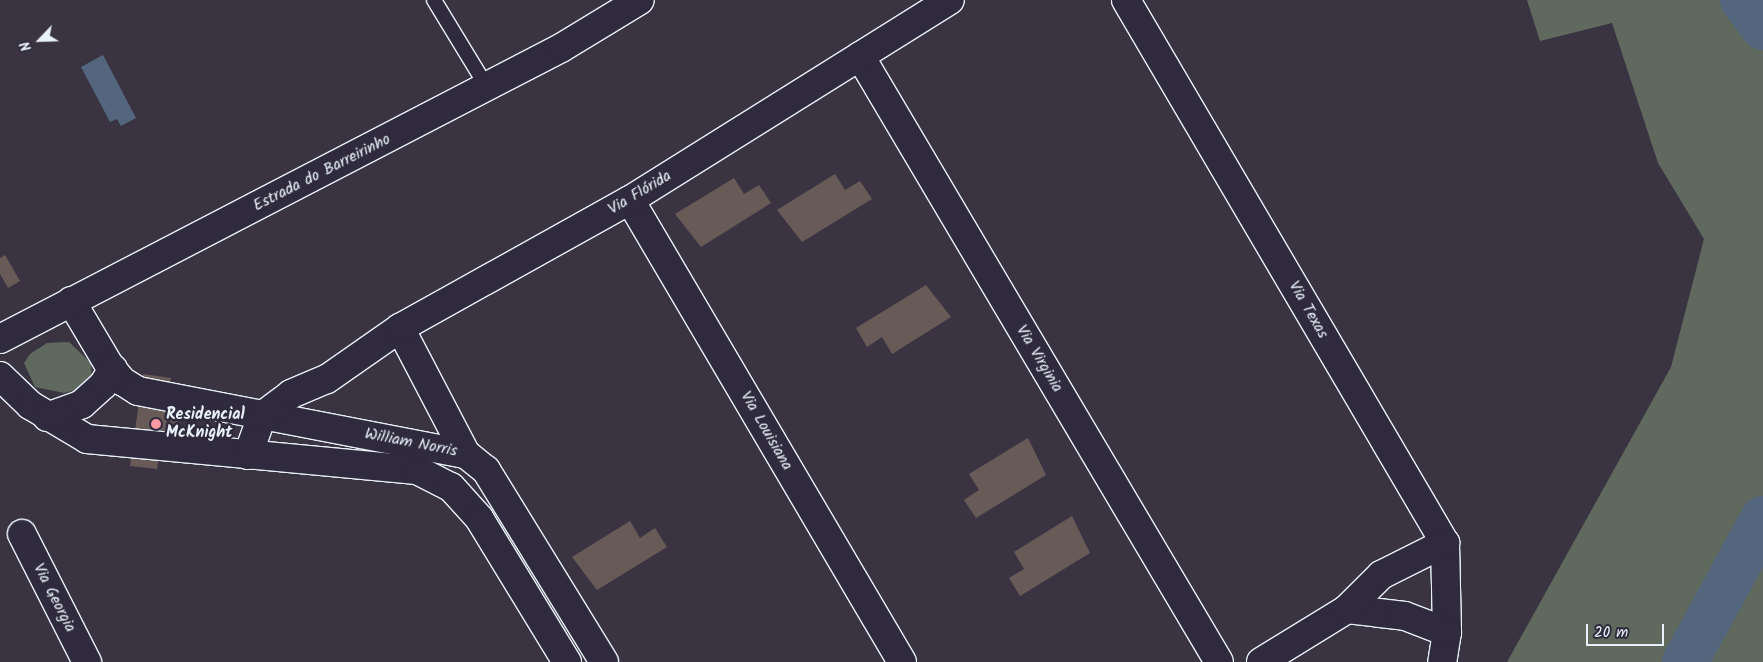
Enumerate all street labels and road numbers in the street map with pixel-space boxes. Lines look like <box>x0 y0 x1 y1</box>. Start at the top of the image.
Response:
street label: Estrada do Barreirinho <box>250 130 394 216</box>
street label: Via Flórida <box>605 167 675 219</box>
street label: Via Texas <box>1284 278 1332 342</box>
street label: Via Virginia <box>1011 322 1067 396</box>
street label: Via Louisiana <box>736 388 796 474</box>
street label: William Norris <box>363 425 459 461</box>
street label: Via Georgia <box>28 560 80 636</box>

